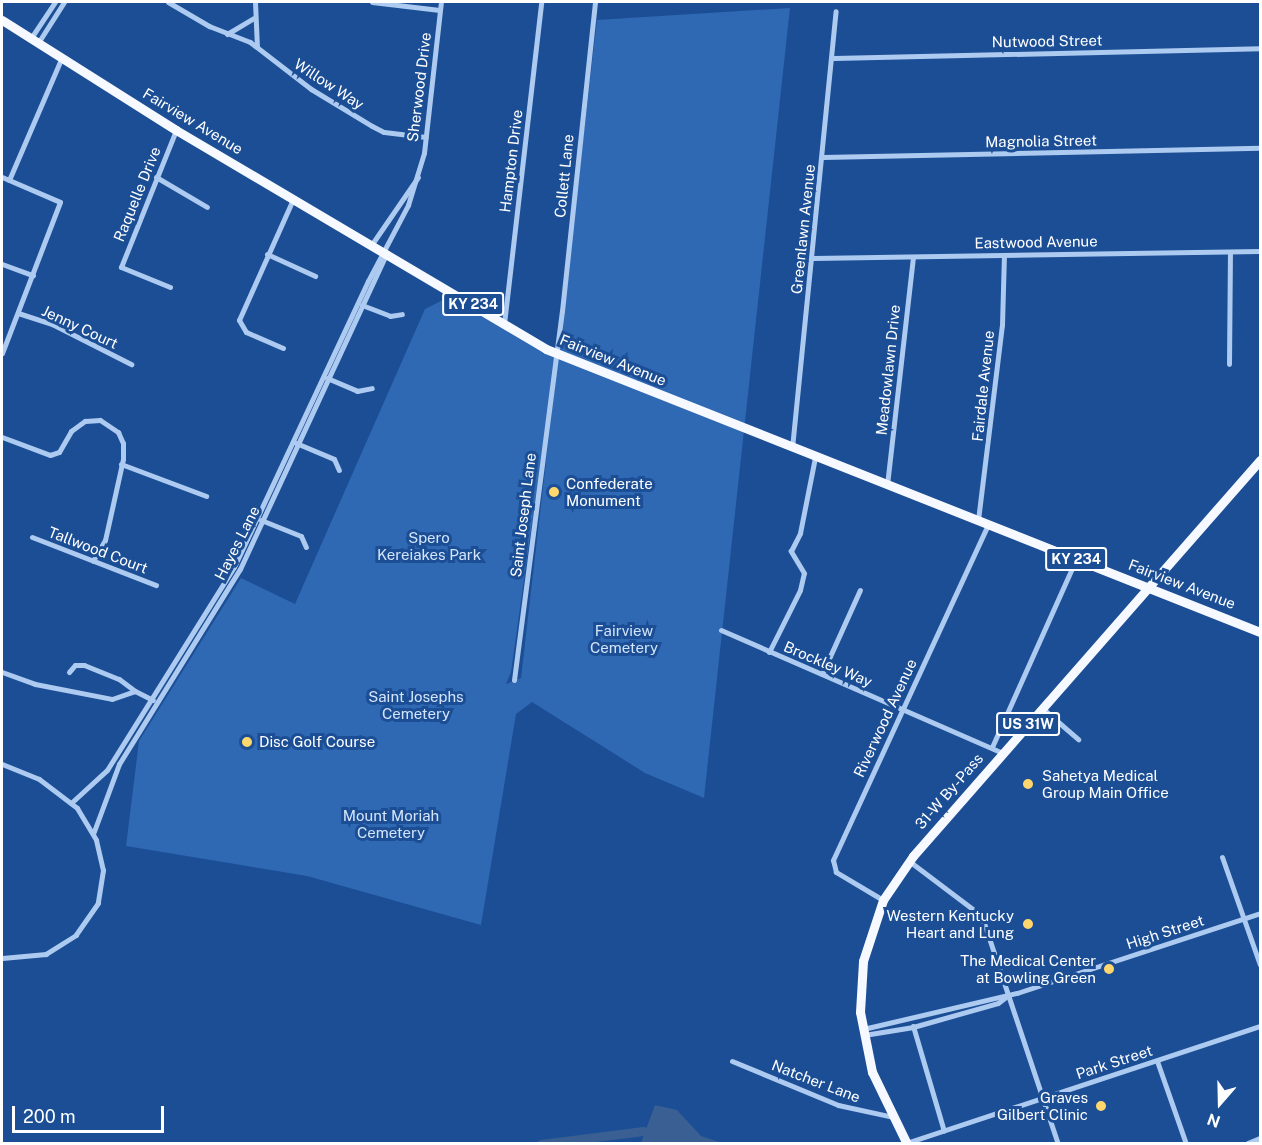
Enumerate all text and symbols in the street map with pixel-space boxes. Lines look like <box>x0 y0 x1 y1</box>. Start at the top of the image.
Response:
street label: Sherwood Drive <box>403 31 435 143</box>
street label: Nutwood Street <box>991 31 1103 51</box>
street label: Willow Way <box>291 55 367 113</box>
street label: Fairview Avenue <box>140 84 246 158</box>
street label: Hampton Drive <box>496 108 526 214</box>
street label: Magnolia Street <box>985 131 1097 151</box>
street label: Collett Lane <box>551 133 577 219</box>
street label: Raquelle Drive <box>110 144 164 244</box>
street label: Greenlawn Avenue <box>787 163 819 295</box>
street label: Eastwood Avenue <box>974 232 1098 252</box>
road number: KY 234 <box>442 293 504 315</box>
street label: Jenny Court <box>39 301 121 353</box>
street label: Meadowlawn Drive <box>872 304 904 436</box>
street label: Fairview Avenue <box>557 330 669 390</box>
street label: Fairdale Avenue <box>968 330 998 442</box>
street label: Saint Joseph Lane <box>506 452 540 578</box>
place label: Confederate Monument <box>566 474 653 509</box>
marker: Confederate Monument <box>547 485 561 499</box>
street label: Hayes Lane <box>211 503 263 583</box>
street label: Tallwood Court <box>46 523 150 577</box>
park label: Spero Kereiakes Park <box>377 528 481 563</box>
road number: KY 234 <box>1044 548 1108 570</box>
street label: Fairview Avenue <box>1126 555 1238 613</box>
park label: Fairview Cemetery <box>590 621 658 656</box>
street label: Brockley Way <box>781 637 875 691</box>
street label: Riverwood Avenue <box>850 656 920 780</box>
park label: Saint Josephs Cemetery <box>368 687 464 722</box>
road number: US 31W <box>995 713 1061 735</box>
place label: Disc Golf Course <box>259 733 375 751</box>
marker: Disc Golf Course <box>240 735 254 749</box>
street label: 31-W By-Pass <box>911 749 987 833</box>
place label: Sahetya Medical Group Main Office <box>1042 766 1169 801</box>
marker: Sahetya Medical Group Main Office <box>1019 775 1037 793</box>
park label: Mount Moriah Cemetery <box>343 806 439 841</box>
place label: Western Kentucky Heart and Lung <box>886 906 1014 941</box>
street label: High Street <box>1124 911 1206 953</box>
marker: Western Kentucky Heart and Lung <box>1019 915 1037 933</box>
place label: The Medical Center at Bowling Green <box>960 951 1096 986</box>
marker: The Medical Center at Bowling Green <box>1100 960 1118 978</box>
street label: Park Street <box>1073 1041 1155 1083</box>
street label: Natcher Lane <box>769 1056 863 1106</box>
north arrow <box>1190 1073 1250 1133</box>
place label: Graves Gilbert Clinic <box>997 1088 1088 1123</box>
scale bar <box>15 1094 166 1132</box>
marker: Graves Gilbert Clinic <box>1092 1097 1110 1115</box>
text: 200 m <box>23 1106 76 1127</box>
text: N <box>1205 1109 1223 1131</box>

